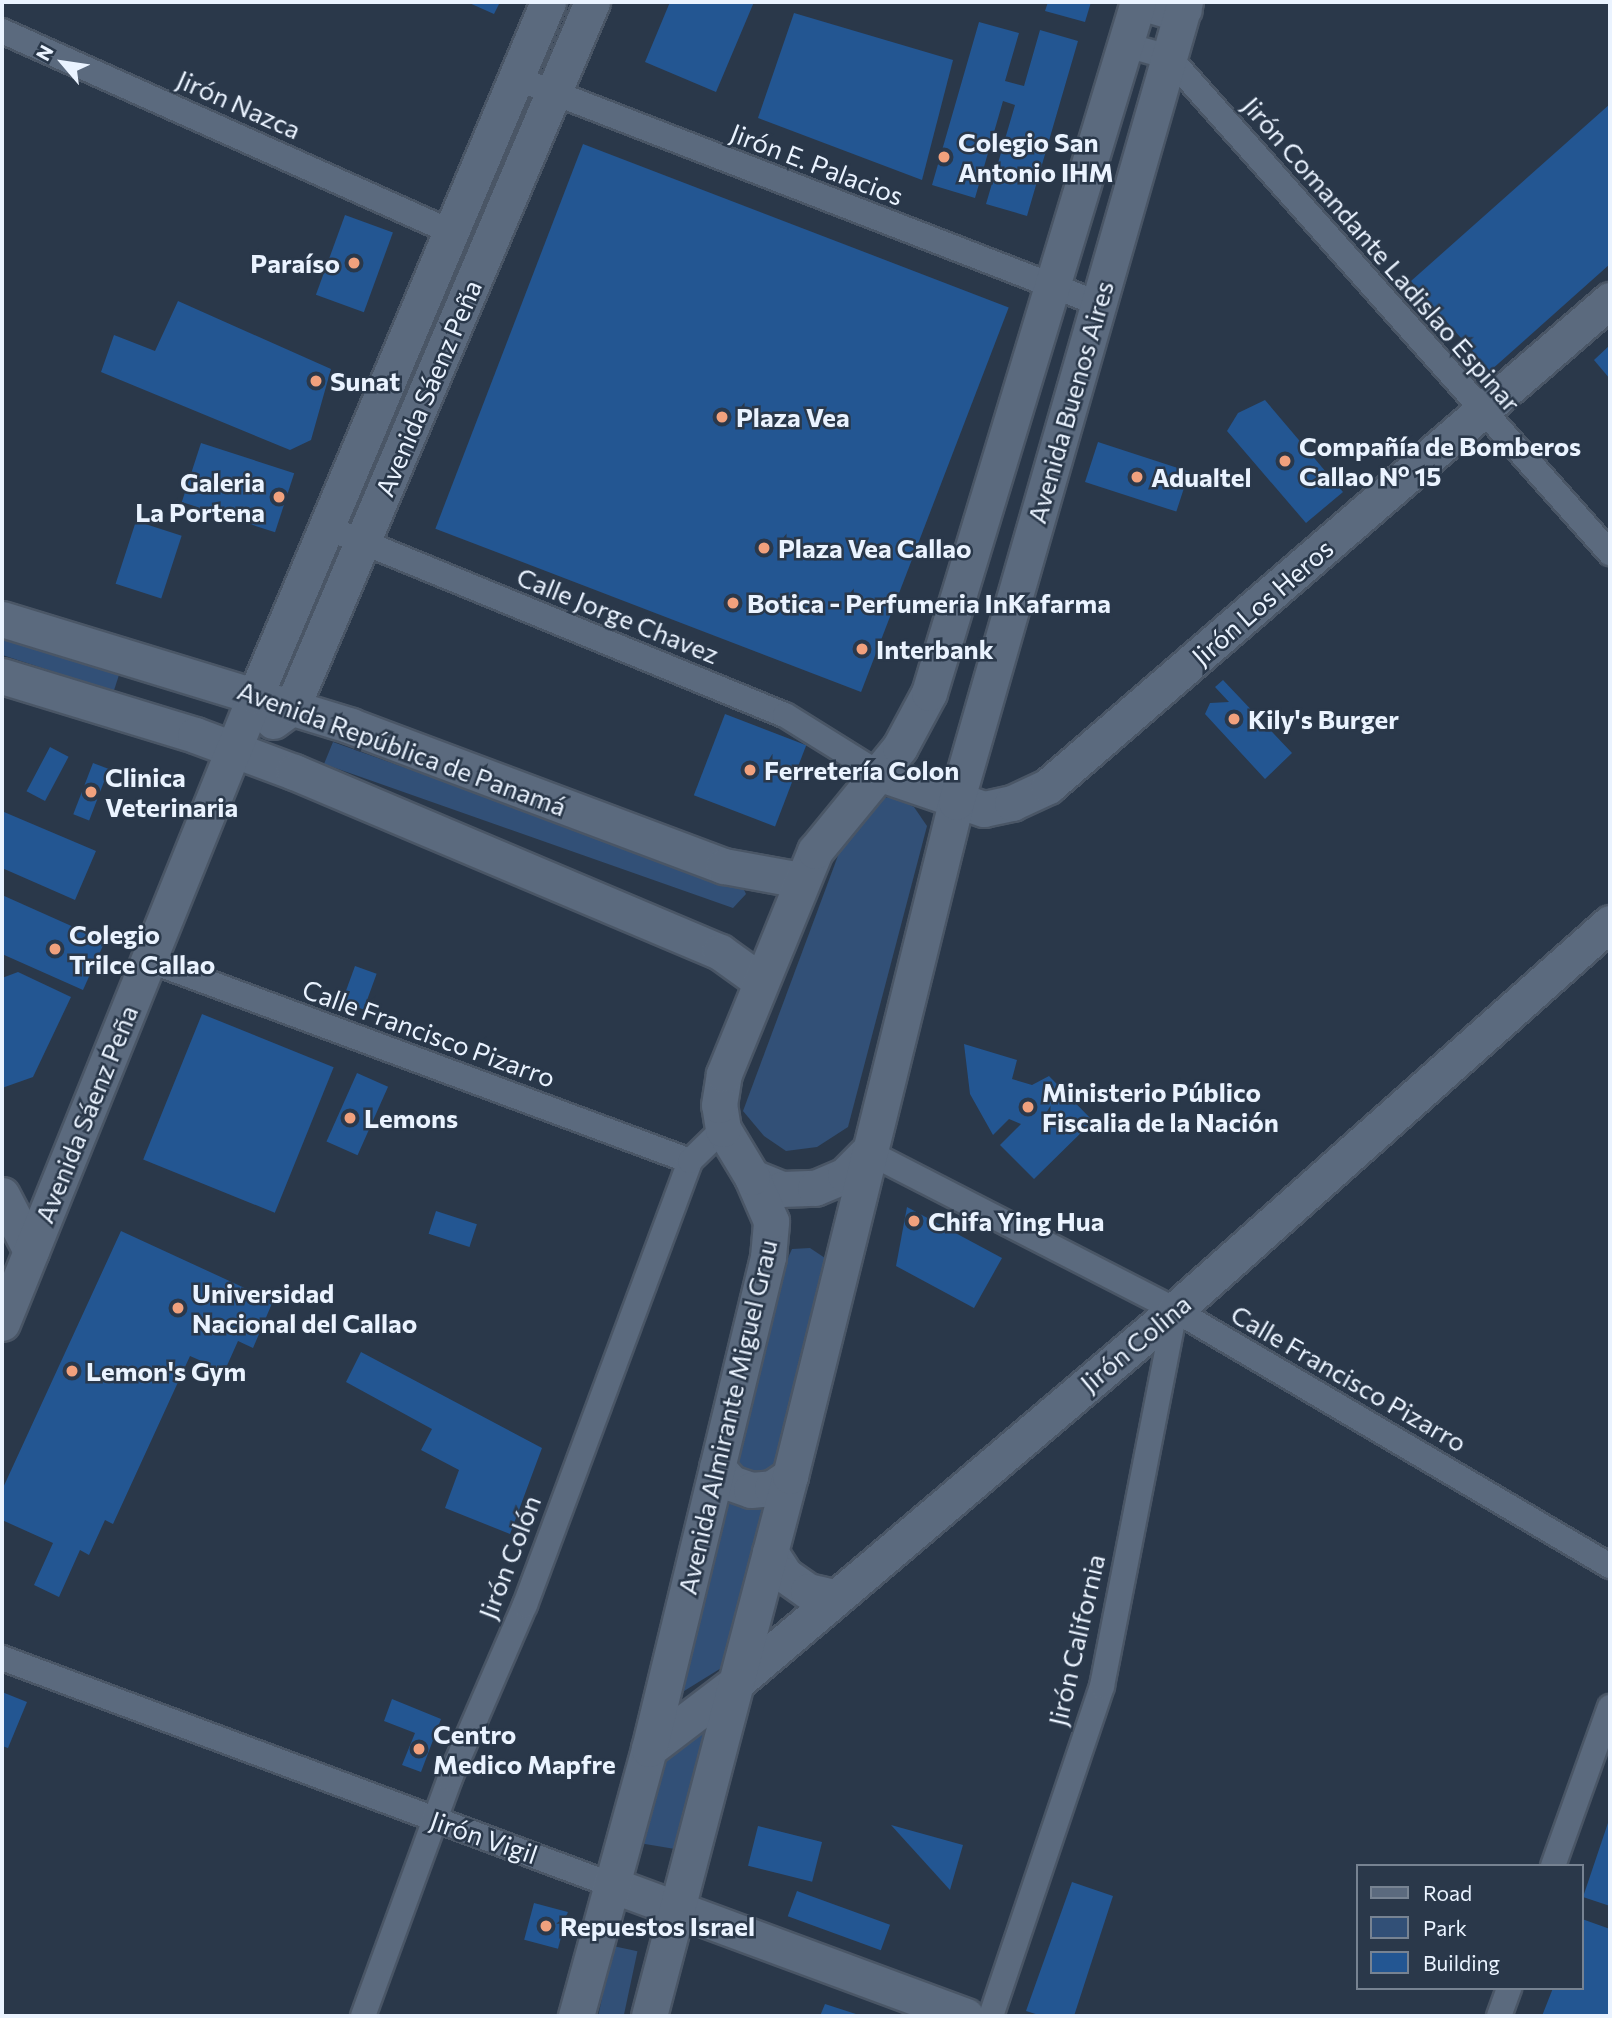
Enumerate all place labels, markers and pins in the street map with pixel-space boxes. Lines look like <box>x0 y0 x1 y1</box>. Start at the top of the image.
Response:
place label: Colegio San Antonio IHM <box>958 126 1114 188</box>
marker: Colegio San Antonio IHM <box>936 149 952 165</box>
place label: Paraíso <box>250 247 340 279</box>
marker: Paraíso <box>346 255 362 271</box>
place label: Sunat <box>330 365 400 397</box>
marker: Sunat <box>308 373 324 389</box>
place label: Plaza Vea <box>736 401 850 433</box>
marker: Plaza Vea <box>714 409 730 425</box>
place label: Compañía de Bomberos Callao Nº 15 <box>1299 430 1581 492</box>
marker: Compañía de Bomberos Callao Nº 15 <box>1277 453 1293 469</box>
place label: Adualtel <box>1151 461 1251 493</box>
place label: Galeria La Portena <box>135 466 265 528</box>
marker: Adualtel <box>1129 469 1145 485</box>
marker: Galeria La Portena <box>271 489 287 505</box>
place label: Plaza Vea Callao <box>778 532 972 564</box>
marker: Plaza Vea Callao <box>756 540 772 556</box>
place label: Botica - Perfumeria InKafarma <box>747 587 1111 619</box>
marker: Botica - Perfumeria InKafarma <box>725 595 741 611</box>
place label: Interbank <box>876 633 994 665</box>
marker: Interbank <box>854 641 870 657</box>
place label: Kily's Burger <box>1248 703 1399 735</box>
marker: Kily's Burger <box>1226 711 1242 727</box>
place label: Ferretería Colon <box>764 754 959 786</box>
place label: Clinica Veterinaria <box>105 761 238 822</box>
marker: Ferretería Colon <box>742 762 758 778</box>
marker: Clinica Veterinaria <box>83 784 99 800</box>
place label: Colegio Trilce Callao <box>69 918 215 979</box>
marker: Colegio Trilce Callao <box>47 941 63 957</box>
place label: Ministerio Público Fiscalia de la Nación <box>1042 1076 1279 1138</box>
marker: Ministerio Público Fiscalia de la Nación <box>1020 1099 1036 1115</box>
place label: Lemons <box>364 1102 458 1134</box>
marker: Lemons <box>342 1110 358 1126</box>
place label: Chifa Ying Hua <box>928 1205 1104 1237</box>
marker: Chifa Ying Hua <box>906 1213 922 1229</box>
place label: Universidad Nacional del Callao <box>192 1277 417 1338</box>
marker: Universidad Nacional del Callao <box>170 1300 186 1316</box>
place label: Lemon's Gym <box>86 1355 246 1387</box>
marker: Lemon's Gym <box>64 1363 80 1379</box>
place label: Centro Medico Mapfre <box>433 1718 616 1780</box>
marker: Centro Medico Mapfre <box>411 1741 427 1757</box>
place label: Repuestos Israel <box>560 1910 755 1942</box>
marker: Repuestos Israel <box>538 1918 554 1934</box>

